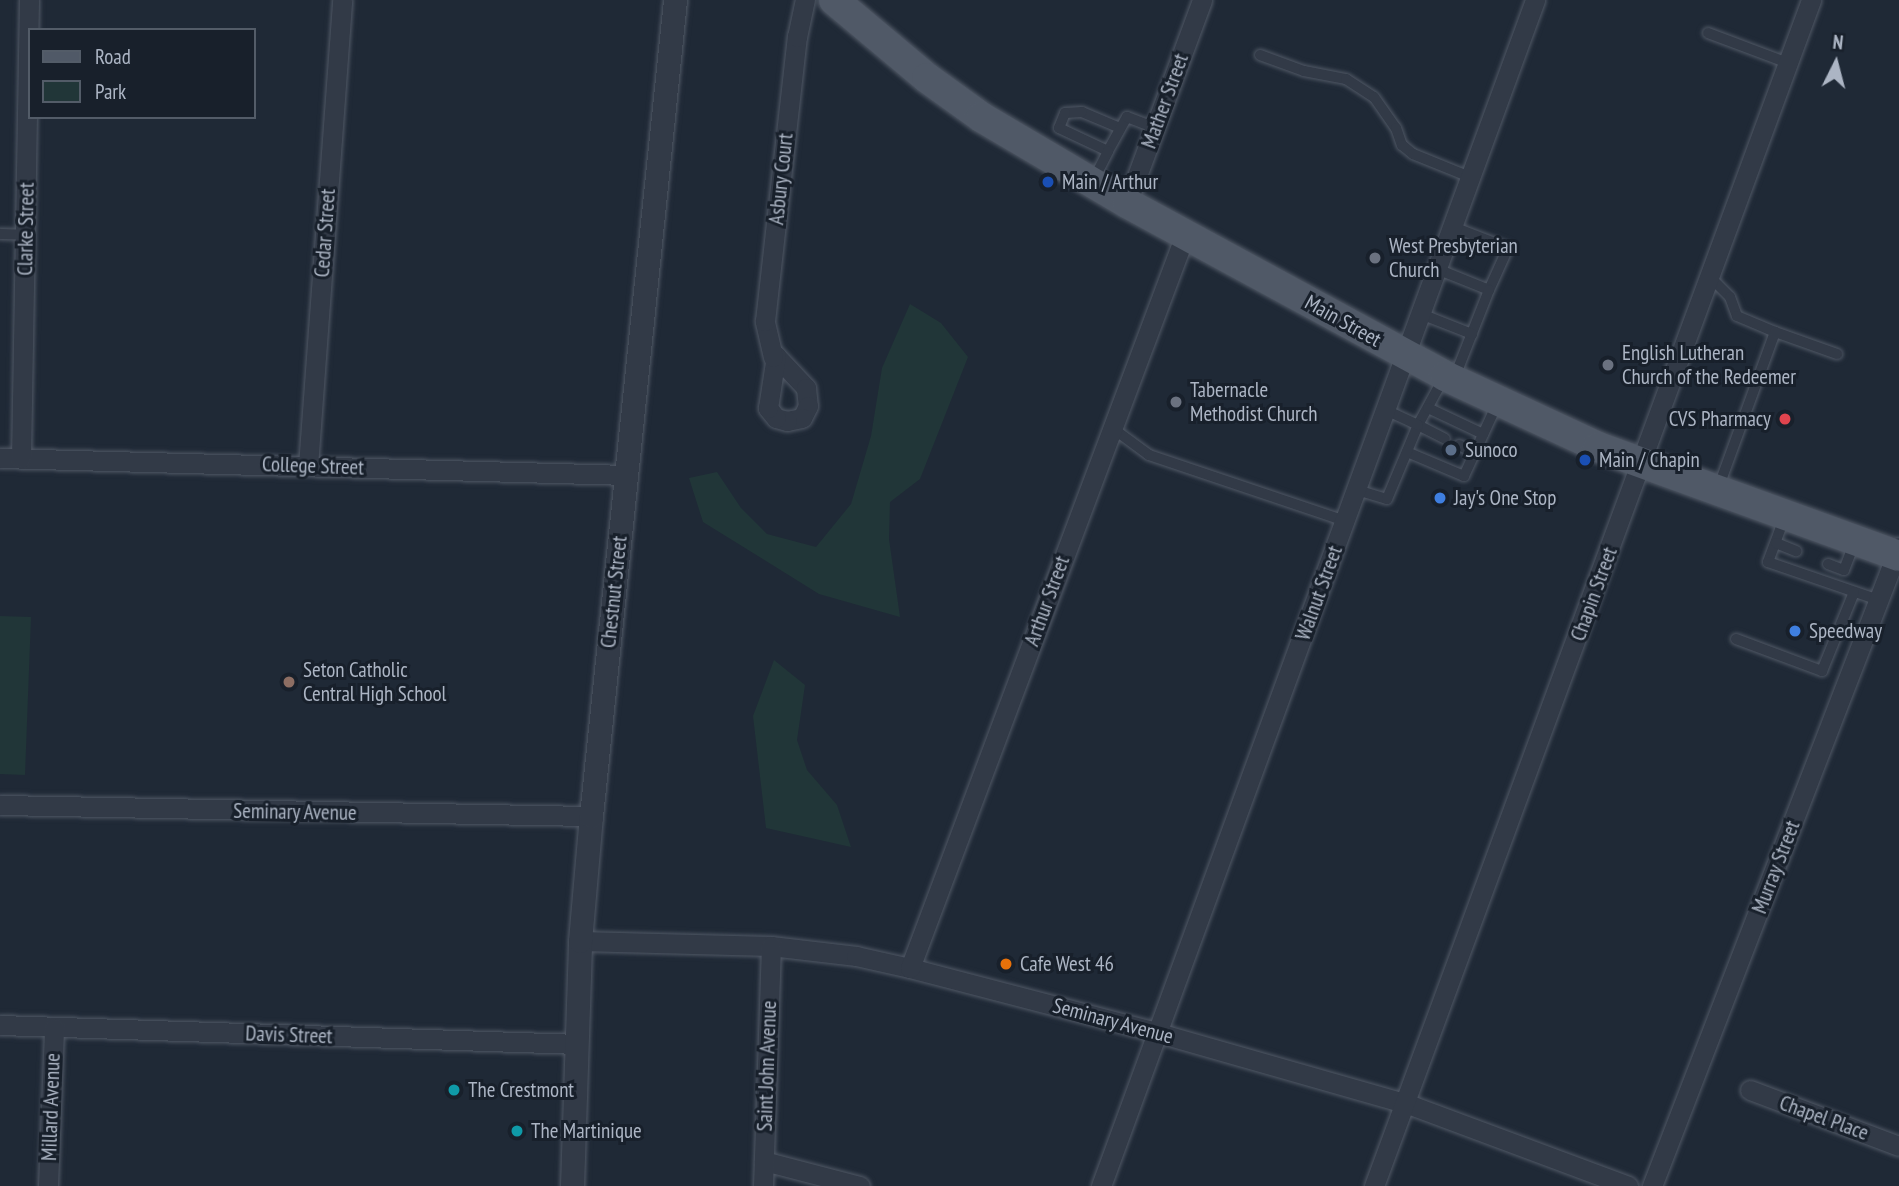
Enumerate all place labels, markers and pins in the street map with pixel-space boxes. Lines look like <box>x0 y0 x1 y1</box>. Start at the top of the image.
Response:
place label: Main / Arthur <box>1062 169 1159 195</box>
marker: Main / Arthur <box>1040 174 1056 190</box>
place label: West Presbyterian Church <box>1389 233 1518 283</box>
marker: West Presbyterian Church <box>1367 250 1383 266</box>
place label: English Lutheran Church of the Redeemer <box>1622 340 1796 390</box>
marker: English Lutheran Church of the Redeemer <box>1600 357 1616 373</box>
place label: Tabernacle Methodist Church <box>1190 377 1318 427</box>
marker: Tabernacle Methodist Church <box>1168 394 1184 410</box>
place label: CVS Pharmacy <box>1669 406 1771 432</box>
marker: CVS Pharmacy <box>1777 411 1793 427</box>
place label: Sunoco <box>1465 437 1518 463</box>
marker: Sunoco <box>1443 442 1459 458</box>
place label: Main / Chapin <box>1599 447 1700 473</box>
marker: Main / Chapin <box>1577 452 1593 468</box>
place label: Jay's One Stop <box>1454 485 1556 511</box>
marker: Jay's One Stop <box>1432 490 1448 506</box>
place label: Speedway <box>1809 618 1882 644</box>
marker: Speedway <box>1787 623 1803 639</box>
place label: Seton Catholic Central High School <box>303 657 447 707</box>
marker: Seton Catholic Central High School <box>281 674 297 690</box>
place label: Cafe West 46 <box>1020 951 1114 977</box>
marker: Cafe West 46 <box>998 956 1014 972</box>
place label: The Crestmont <box>468 1077 574 1103</box>
marker: The Crestmont <box>446 1082 462 1098</box>
place label: The Martinique <box>531 1118 642 1144</box>
marker: The Martinique <box>509 1123 525 1139</box>

